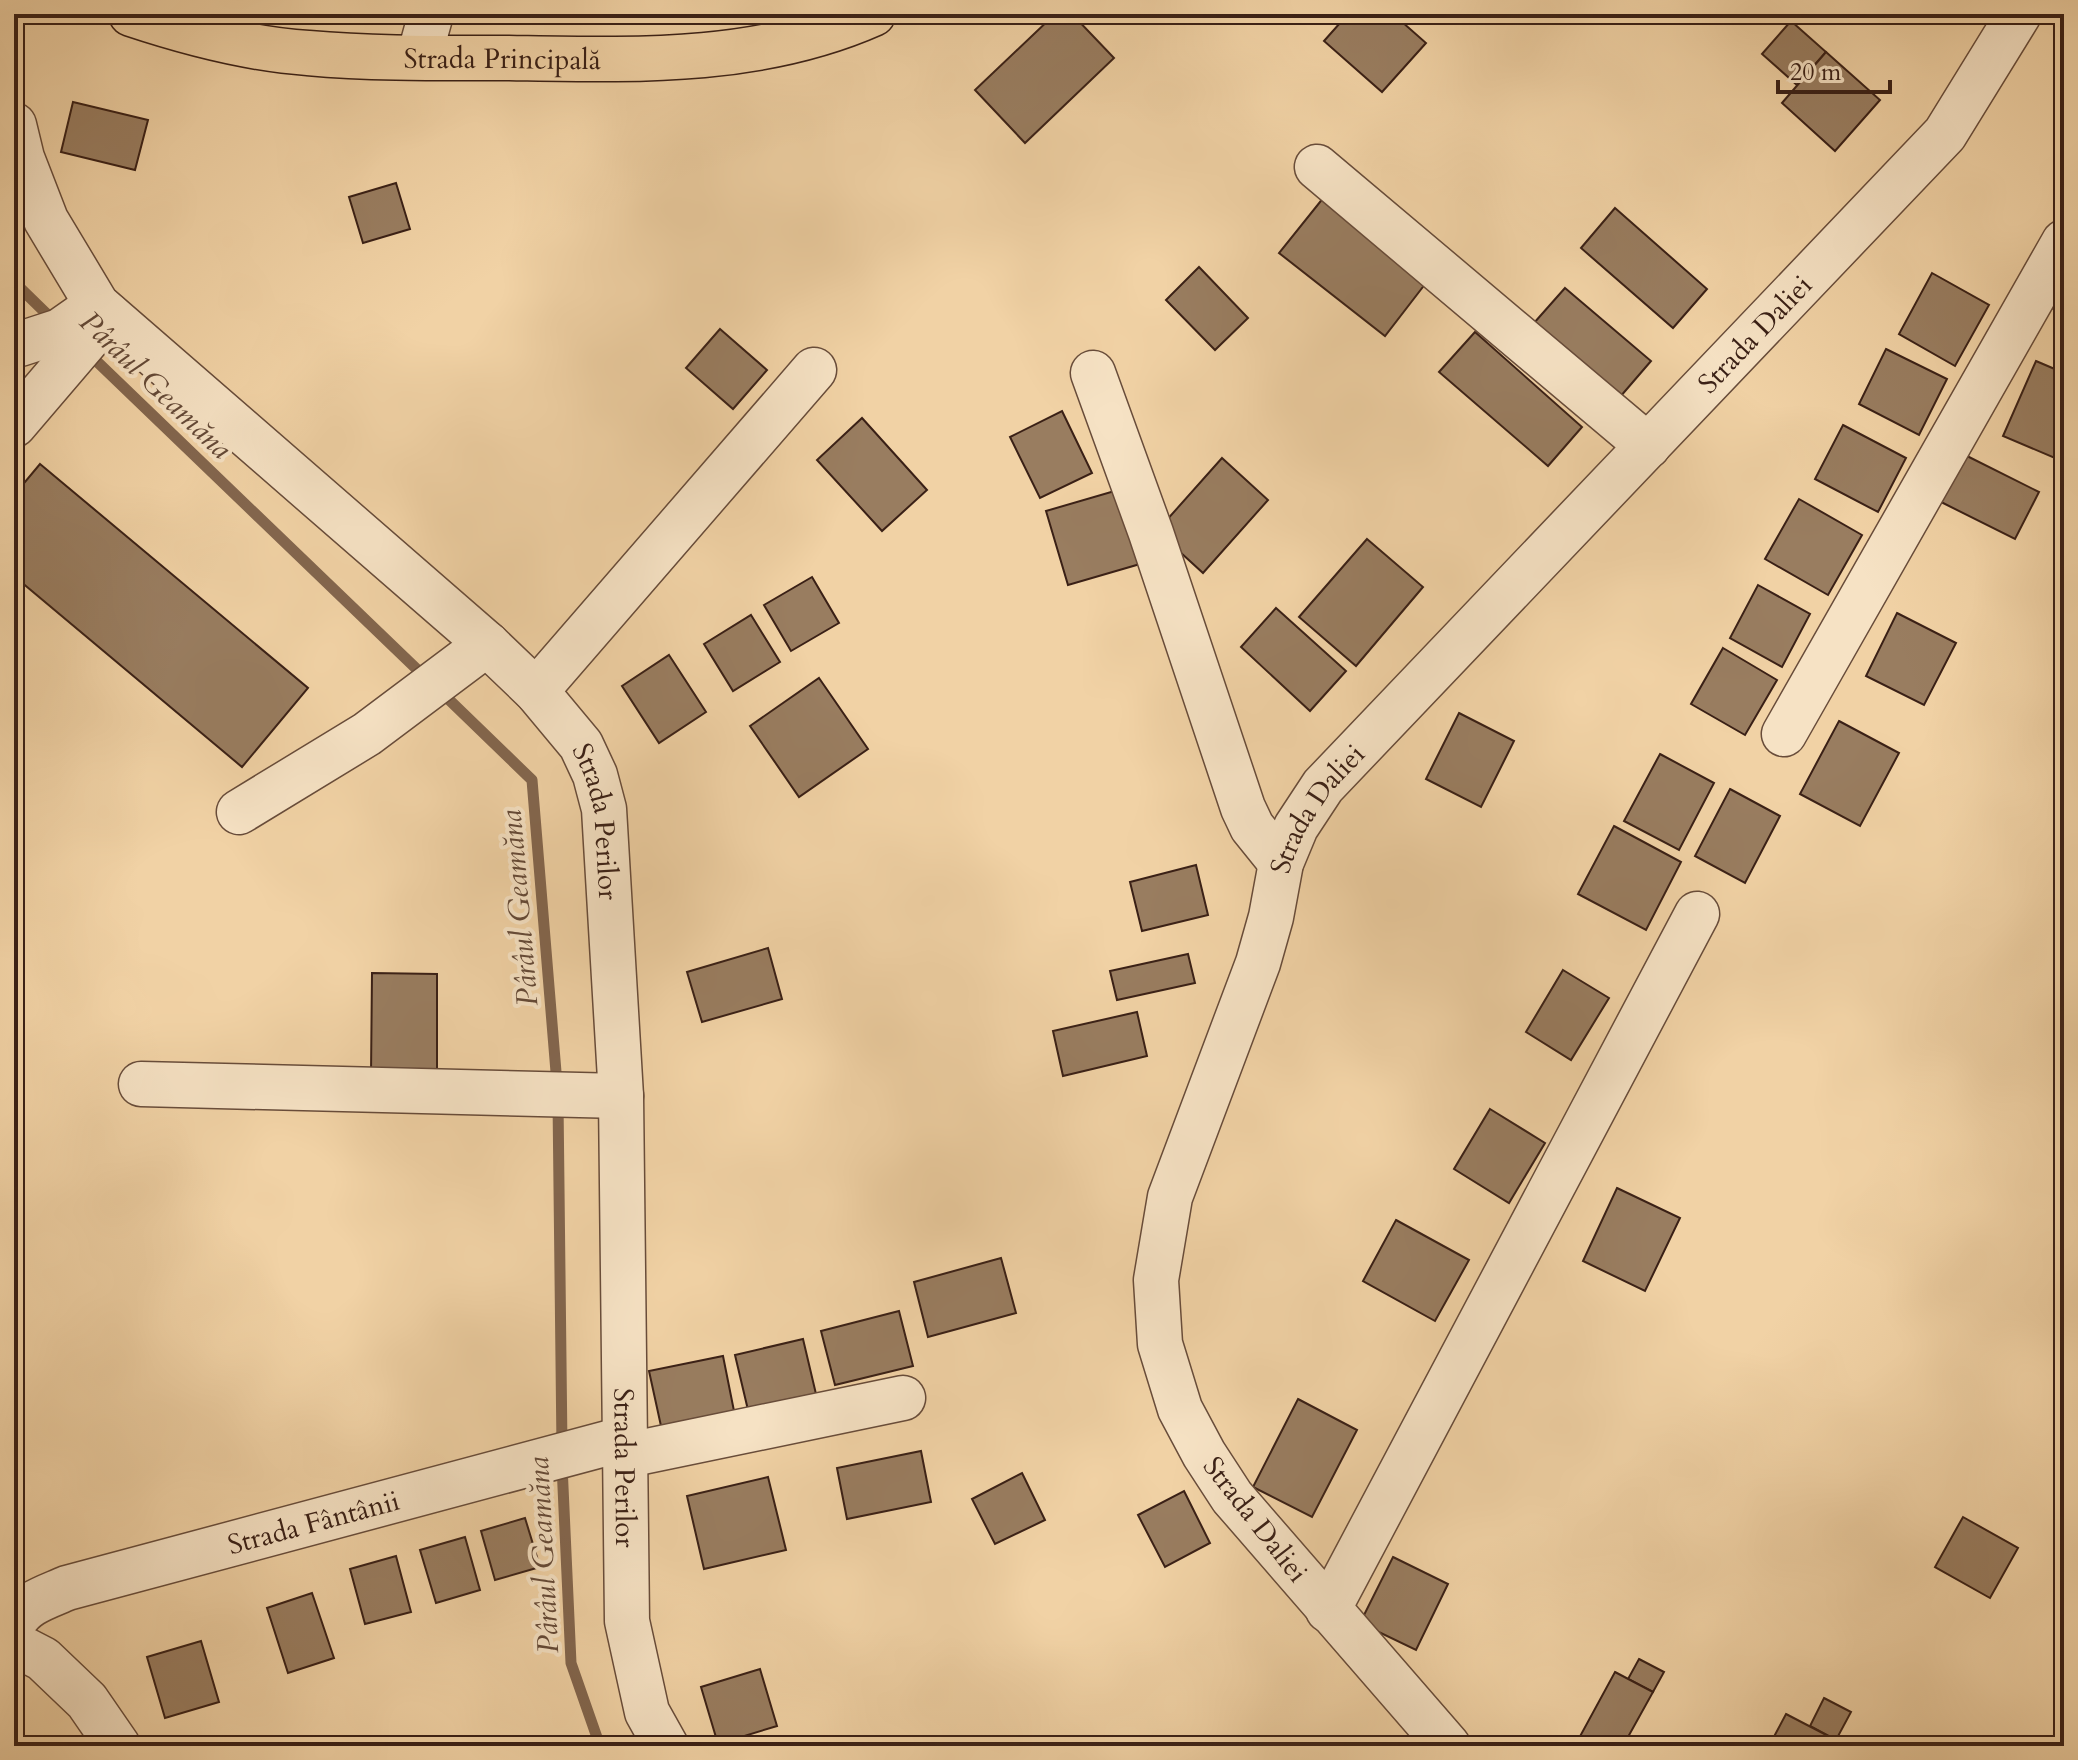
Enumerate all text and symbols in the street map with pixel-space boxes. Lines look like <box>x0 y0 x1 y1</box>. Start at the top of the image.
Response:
street label: Strada Principală <box>403 40 601 79</box>
scale bar <box>1778 44 1890 94</box>
text: 20 m <box>1790 56 1842 89</box>
street label: Strada Daliei <box>1690 267 1821 402</box>
water label: Pârâul Geamăna <box>70 302 241 469</box>
street label: Strada Daliei <box>1261 736 1373 877</box>
street label: Strada Perilor <box>563 737 627 902</box>
water label: Pârâul Geamăna <box>490 808 549 1008</box>
street label: Strada Perilor <box>604 1388 644 1549</box>
street label: Strada Daliei <box>1194 1449 1316 1591</box>
water label: Pârâul Geamăna <box>518 1455 569 1655</box>
street label: Strada Fântânii <box>223 1482 404 1564</box>

